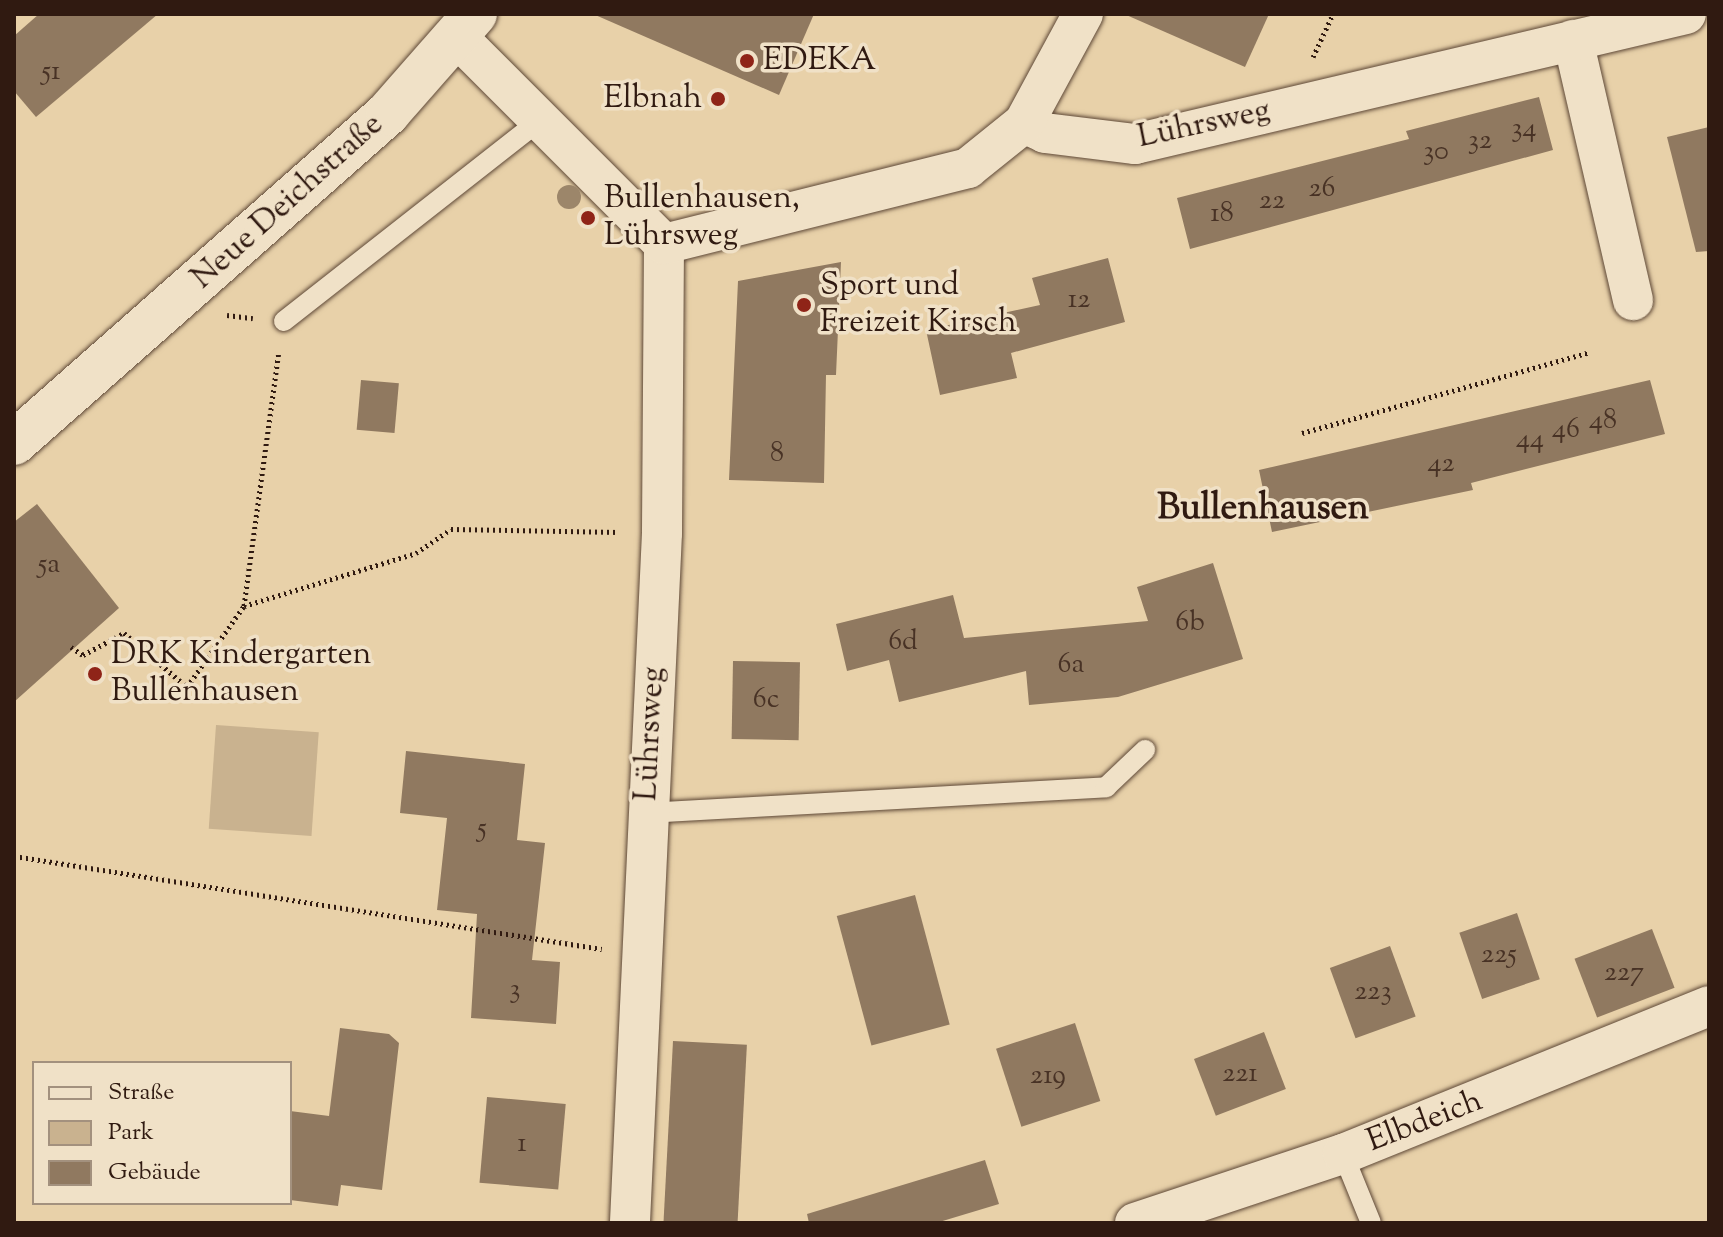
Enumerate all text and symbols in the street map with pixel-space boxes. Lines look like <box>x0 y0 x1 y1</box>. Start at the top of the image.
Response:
place label: EDEKA <box>763 42 876 80</box>
marker: EDEKA <box>738 52 756 70</box>
house number: 51 <box>41 55 61 89</box>
place label: Elbnah <box>604 80 702 118</box>
marker: Elbnah <box>709 90 727 108</box>
street label: Lührsweg <box>1134 92 1274 158</box>
street label: Neue Deichstraße <box>184 106 392 298</box>
house number: 34 <box>1511 112 1537 146</box>
house number: 32 <box>1468 124 1492 158</box>
house number: 30 <box>1423 135 1449 169</box>
house number: 26 <box>1308 172 1336 206</box>
place label: Bullenhausen, Lührsweg <box>604 181 800 256</box>
house number: 22 <box>1259 184 1285 218</box>
house number: 18 <box>1210 197 1234 231</box>
marker: Bullenhausen, Lührsweg <box>579 209 597 227</box>
place label: Sport und Freizeit Kirsch <box>820 268 1017 343</box>
house number: 12 <box>1068 283 1090 317</box>
marker: Sport und Freizeit Kirsch <box>795 296 813 314</box>
house number: 48 <box>1589 404 1617 438</box>
house number: 46 <box>1552 413 1580 447</box>
house number: 44 <box>1516 423 1544 457</box>
house number: 8 <box>770 437 784 471</box>
house number: 42 <box>1427 447 1455 481</box>
district label: Bullenhausen <box>1157 488 1369 532</box>
house number: 5a <box>38 548 60 582</box>
house number: 6b <box>1175 606 1205 640</box>
house number: 6d <box>888 625 918 659</box>
place label: DRK Kindergarten Bullenhausen <box>111 637 372 712</box>
house number: 6a <box>1058 648 1084 682</box>
marker: DRK Kindergarten Bullenhausen <box>86 665 104 683</box>
street label: Lührsweg <box>628 666 674 802</box>
house number: 6c <box>753 683 779 717</box>
house number: 5 <box>477 812 487 846</box>
house number: 225 <box>1481 938 1517 972</box>
house number: 227 <box>1604 956 1644 990</box>
house number: 3 <box>509 973 521 1007</box>
house number: 223 <box>1354 975 1392 1009</box>
house number: 221 <box>1222 1057 1258 1091</box>
house number: 219 <box>1030 1059 1066 1093</box>
legend <box>32 1061 292 1205</box>
text: Straße <box>108 1076 174 1110</box>
street label: Elbdeich <box>1362 1082 1488 1162</box>
text: Park <box>108 1116 154 1150</box>
house number: 1 <box>517 1127 527 1161</box>
text: Gebäude <box>108 1156 201 1190</box>

